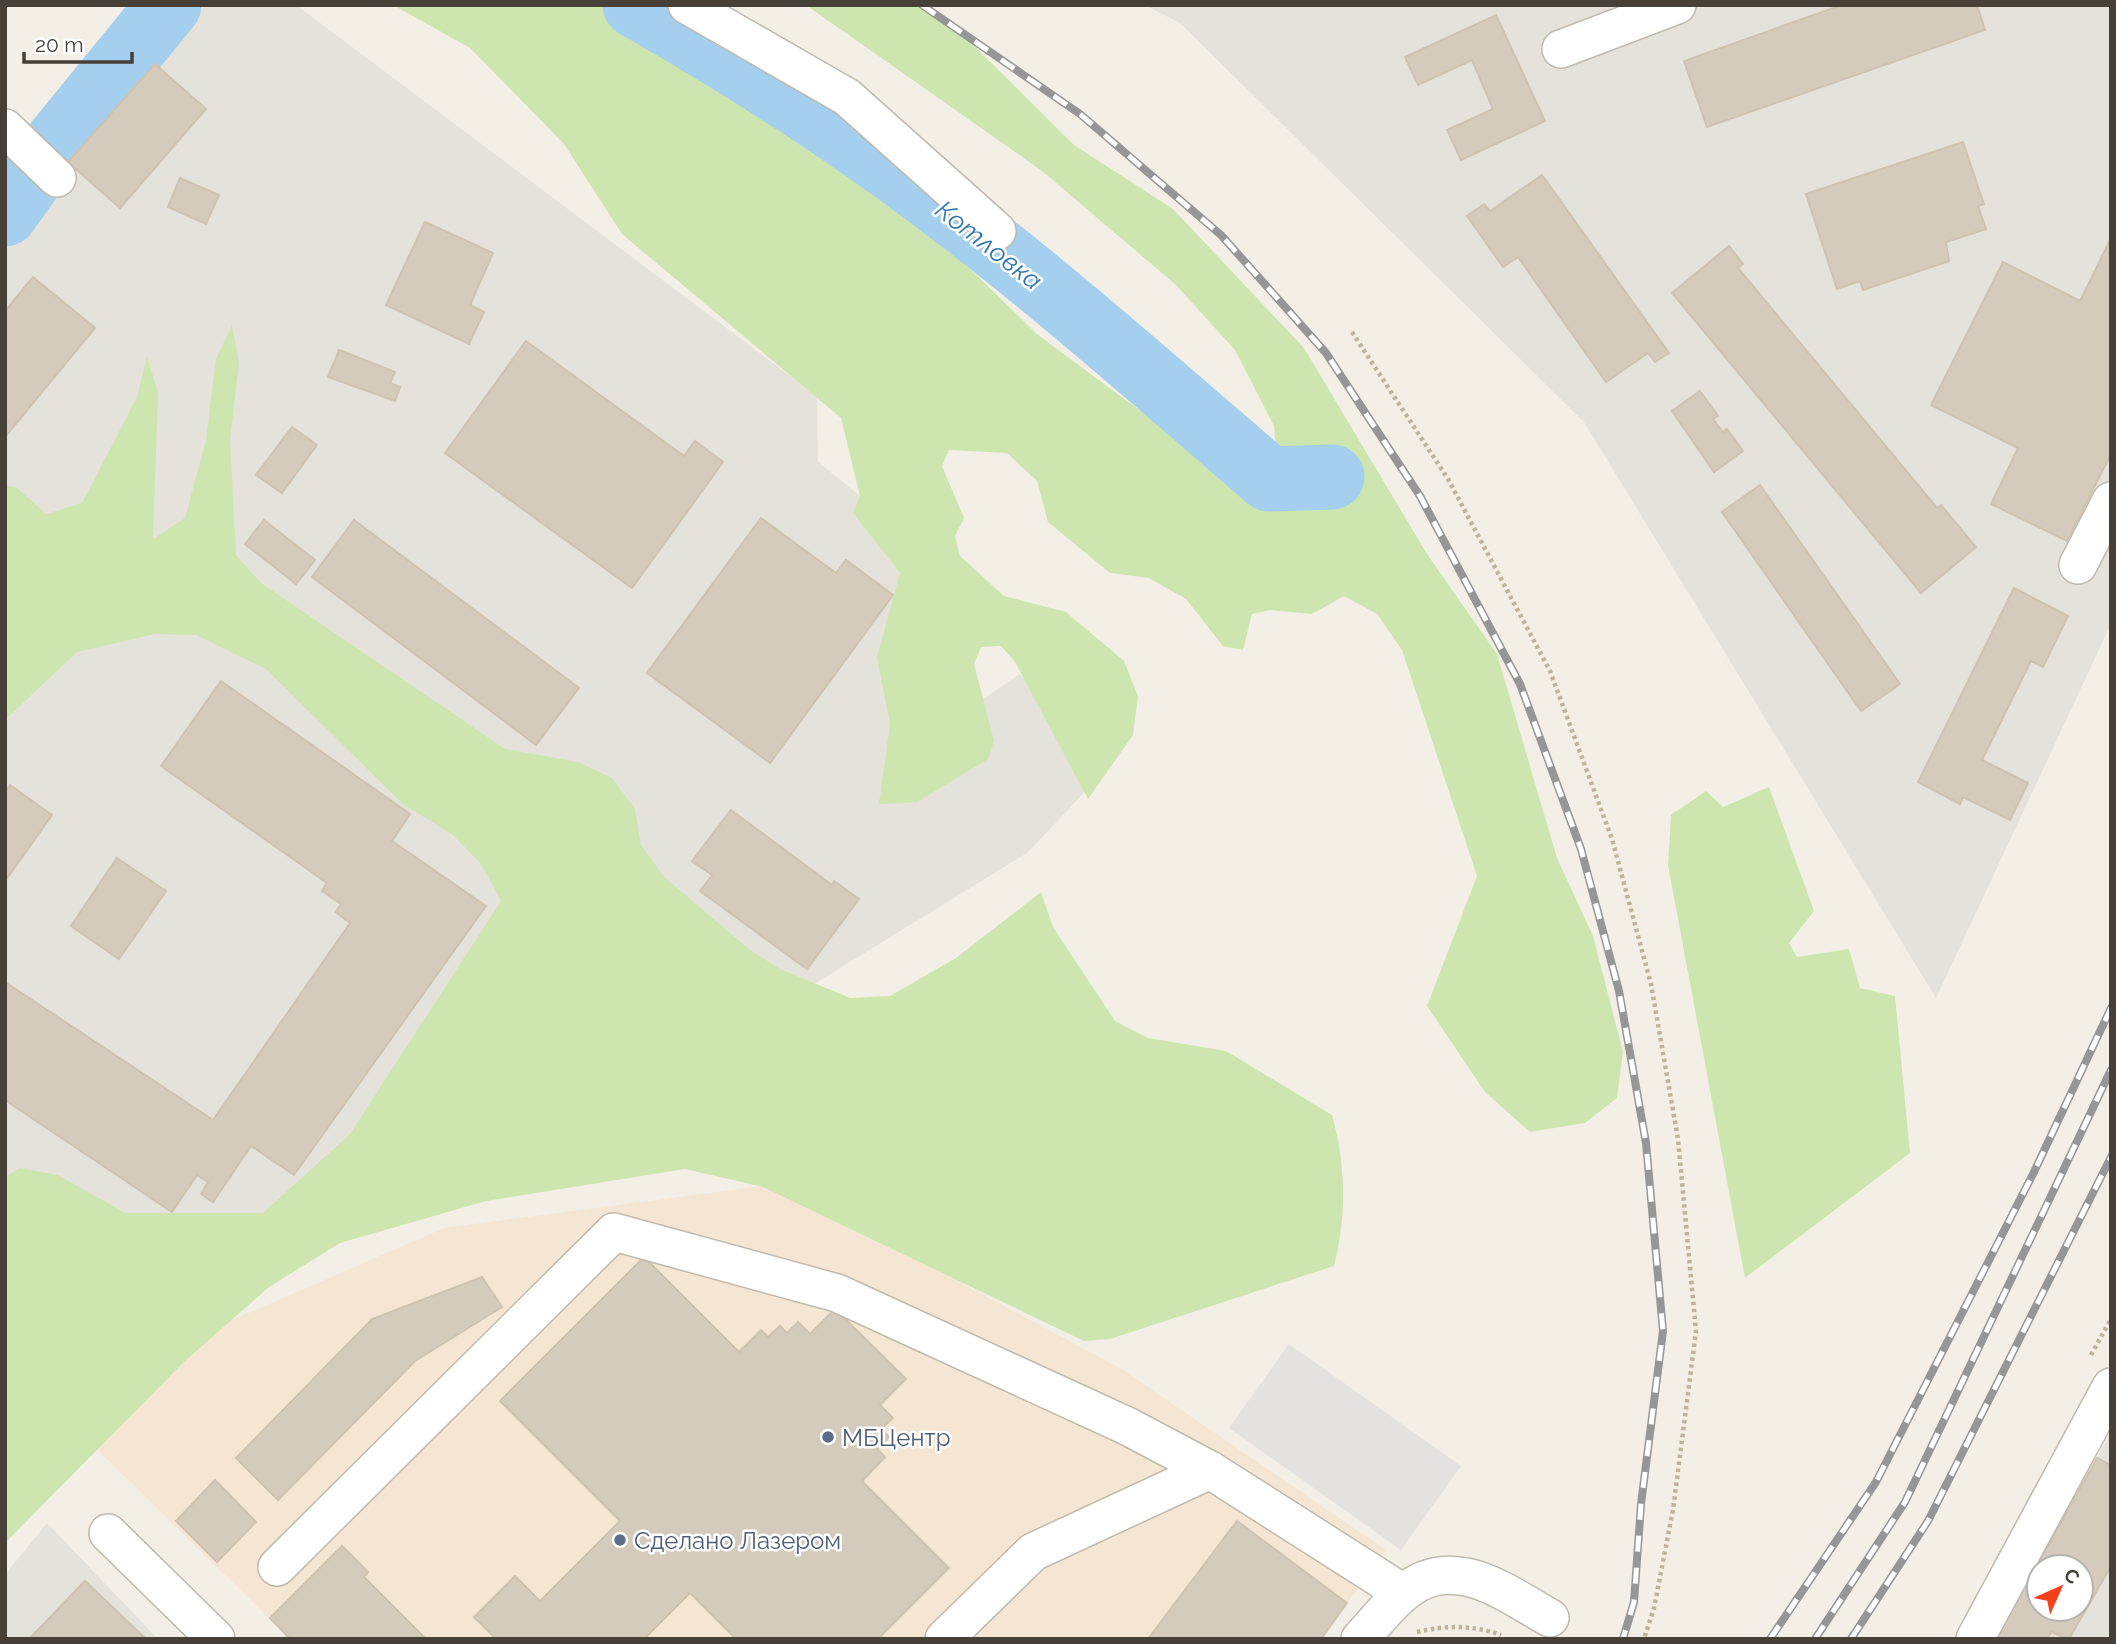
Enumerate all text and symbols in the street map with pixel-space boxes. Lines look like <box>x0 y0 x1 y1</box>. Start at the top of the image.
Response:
scale bar <box>24 21 133 65</box>
text: 20 m <box>35 32 83 57</box>
water label: Котловка <box>930 194 1048 296</box>
place label: МБЦентр <box>842 1423 951 1452</box>
marker: МБЦентр <box>820 1429 836 1445</box>
place label: Сделано Лазером <box>634 1526 841 1555</box>
marker: Сделано Лазером <box>612 1532 628 1548</box>
north arrow <box>2025 1553 2095 1623</box>
text: С <box>2060 1564 2084 1588</box>

